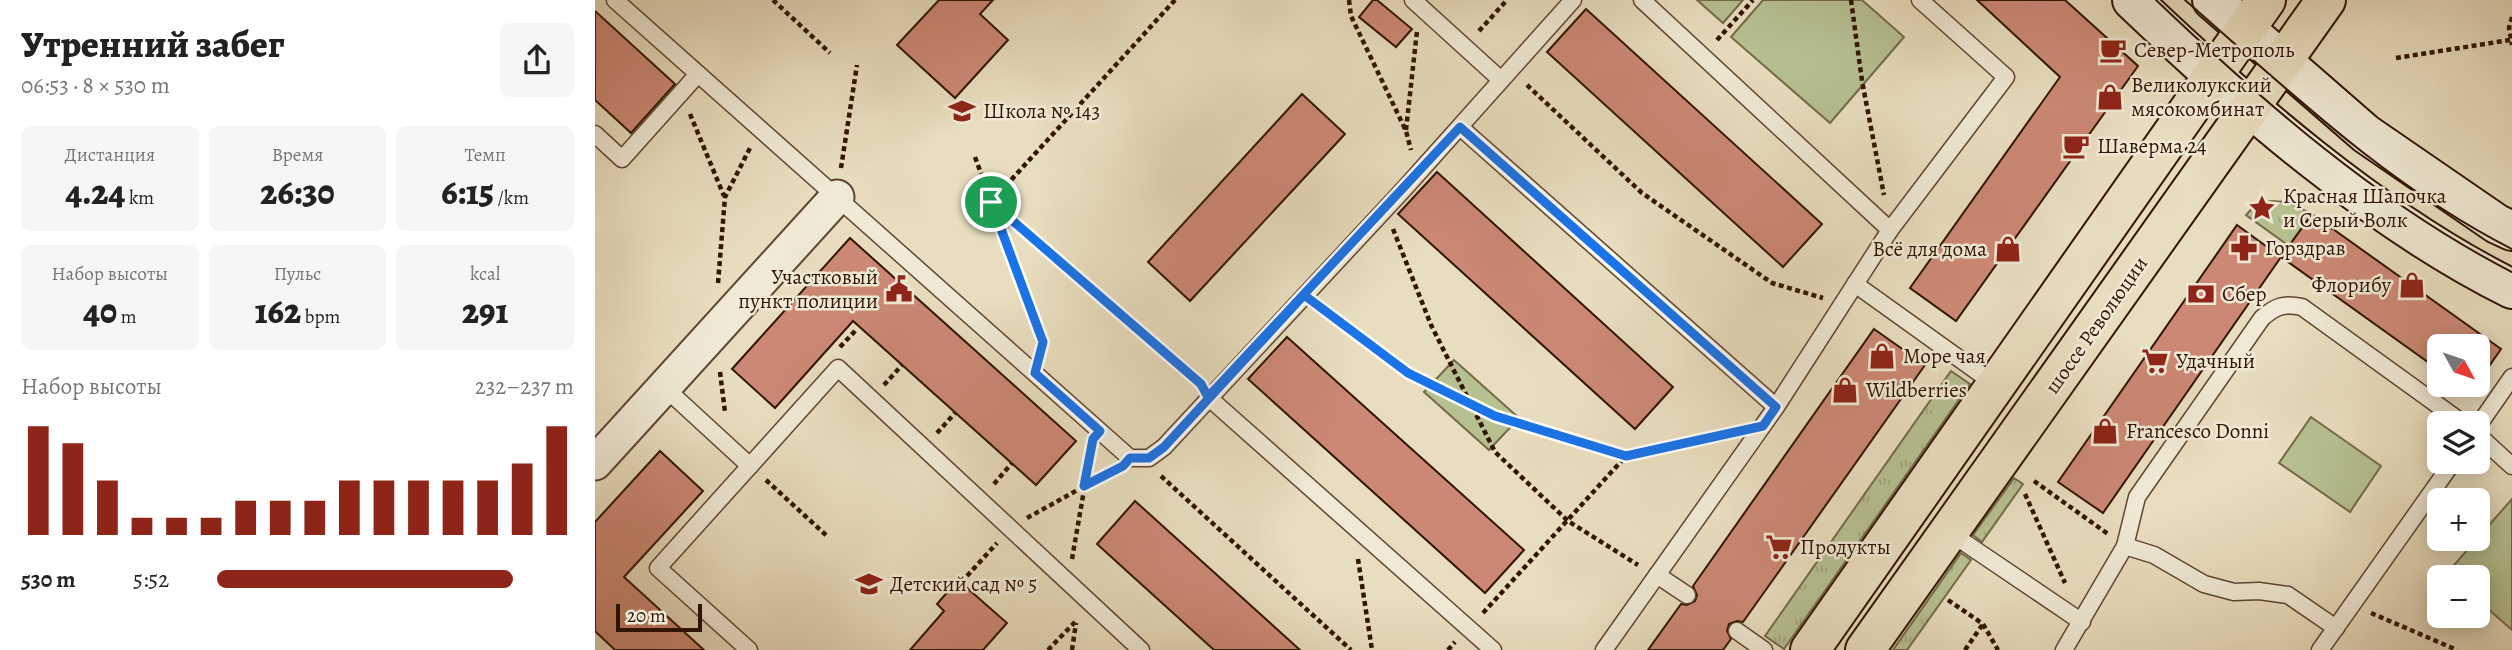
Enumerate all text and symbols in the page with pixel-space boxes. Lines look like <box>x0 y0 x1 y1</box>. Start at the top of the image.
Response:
text: Утренний забег <box>21 18 285 70</box>
button: share <box>500 23 574 97</box>
cafe icon: Север-Метрополь <box>2098 35 2128 65</box>
place label: Север-Метрополь <box>2134 36 2294 64</box>
text: 06:53 · 8 × 530 m <box>21 70 170 101</box>
place label: Великолукский мясокомбинат <box>2131 71 2272 123</box>
shop icon: Великолукский мясокомбинат <box>2095 82 2125 112</box>
school or university icon: Школа № 143 <box>947 96 977 126</box>
place label: Школа № 143 <box>983 97 1100 125</box>
cafe icon: Шаверма 24 <box>2061 131 2091 161</box>
place label: Шаверма 24 <box>2097 132 2207 160</box>
text: Дистанция <box>65 142 155 168</box>
text: Время <box>272 142 323 168</box>
text: Темп <box>464 142 506 168</box>
text: 4.24 <box>66 168 125 216</box>
text: 26:30 <box>260 168 335 216</box>
text: 6:15 <box>441 168 494 216</box>
pin <box>961 172 1021 232</box>
place label: Красная Шапочка и Серый Волк <box>2283 182 2447 234</box>
icon: arrive <box>972 183 1010 221</box>
text: km <box>125 185 154 211</box>
text: /km <box>494 185 529 211</box>
place icon: Красная Шапочка и Серый Волк <box>2247 193 2277 223</box>
pharmacy icon: Горздрав <box>2229 233 2259 263</box>
shop icon: Всё для дома <box>1993 234 2023 264</box>
place label: Горздрав <box>2265 234 2346 262</box>
place label: Всё для дома <box>1872 235 1987 263</box>
street label: шоссе Революции <box>2038 251 2154 399</box>
text: Набор высоты <box>52 261 168 287</box>
text: Пульс <box>274 261 321 287</box>
text: kcal <box>470 261 500 287</box>
place label: Участковый пункт полиции <box>738 263 878 315</box>
shop icon: Флорибу <box>2397 270 2427 300</box>
place label: Флорибу <box>2312 271 2391 299</box>
public building icon: Участковый пункт полиции <box>884 274 914 304</box>
bank icon: Сбер <box>2186 279 2216 309</box>
place label: Сбер <box>2222 280 2267 308</box>
text: 40 <box>83 287 117 335</box>
text: 162 <box>255 287 301 335</box>
text: 291 <box>462 287 508 335</box>
text: m <box>117 304 137 330</box>
text: bpm <box>301 304 340 330</box>
north arrow <box>2427 334 2490 397</box>
map controls <box>2427 334 2490 628</box>
shop icon: Море чая <box>1867 341 1897 371</box>
place label: Море чая <box>1903 342 1986 370</box>
supermarket icon: Удачный <box>2140 346 2170 376</box>
place label: Удачный <box>2176 347 2255 375</box>
text: Набор высоты <box>21 371 162 402</box>
text: 232–237 m <box>475 371 574 402</box>
shop icon: Wildberries <box>1830 375 1860 405</box>
place label: Wildberries <box>1865 376 1967 404</box>
button: layers <box>2427 411 2490 474</box>
shop icon: Francesco Donni <box>2090 416 2120 446</box>
place label: Francesco Donni <box>2126 417 2269 445</box>
button: + <box>2427 488 2490 551</box>
supermarket icon: Продукты <box>1764 532 1794 562</box>
place label: Продукты <box>1800 533 1891 561</box>
text: 530 m <box>21 564 76 595</box>
text: 5:52 <box>133 564 169 595</box>
button: − <box>2427 565 2490 628</box>
school or university icon: Детский сад № 5 <box>854 569 884 599</box>
place label: Детский сад № 5 <box>890 570 1037 598</box>
scale bar <box>616 601 702 633</box>
text: 20 m <box>627 603 666 629</box>

